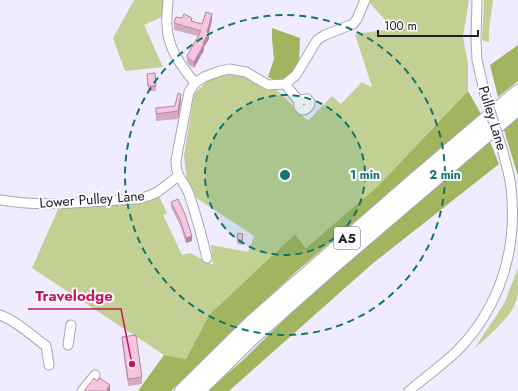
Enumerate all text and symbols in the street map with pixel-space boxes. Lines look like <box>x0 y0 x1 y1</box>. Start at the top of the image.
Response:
scale bar <box>378 12 478 38</box>
text: 100 m <box>384 17 417 35</box>
street label: Pulley Lane <box>474 83 512 153</box>
text: 1 min <box>350 166 380 184</box>
text: 2 min <box>429 166 461 184</box>
centre of rings <box>278 168 292 182</box>
street label: Lower Pulley Lane <box>39 185 145 213</box>
road number: A5 <box>334 227 360 249</box>
callout: Travelodge <box>28 282 121 309</box>
text: Travelodge <box>35 285 113 307</box>

